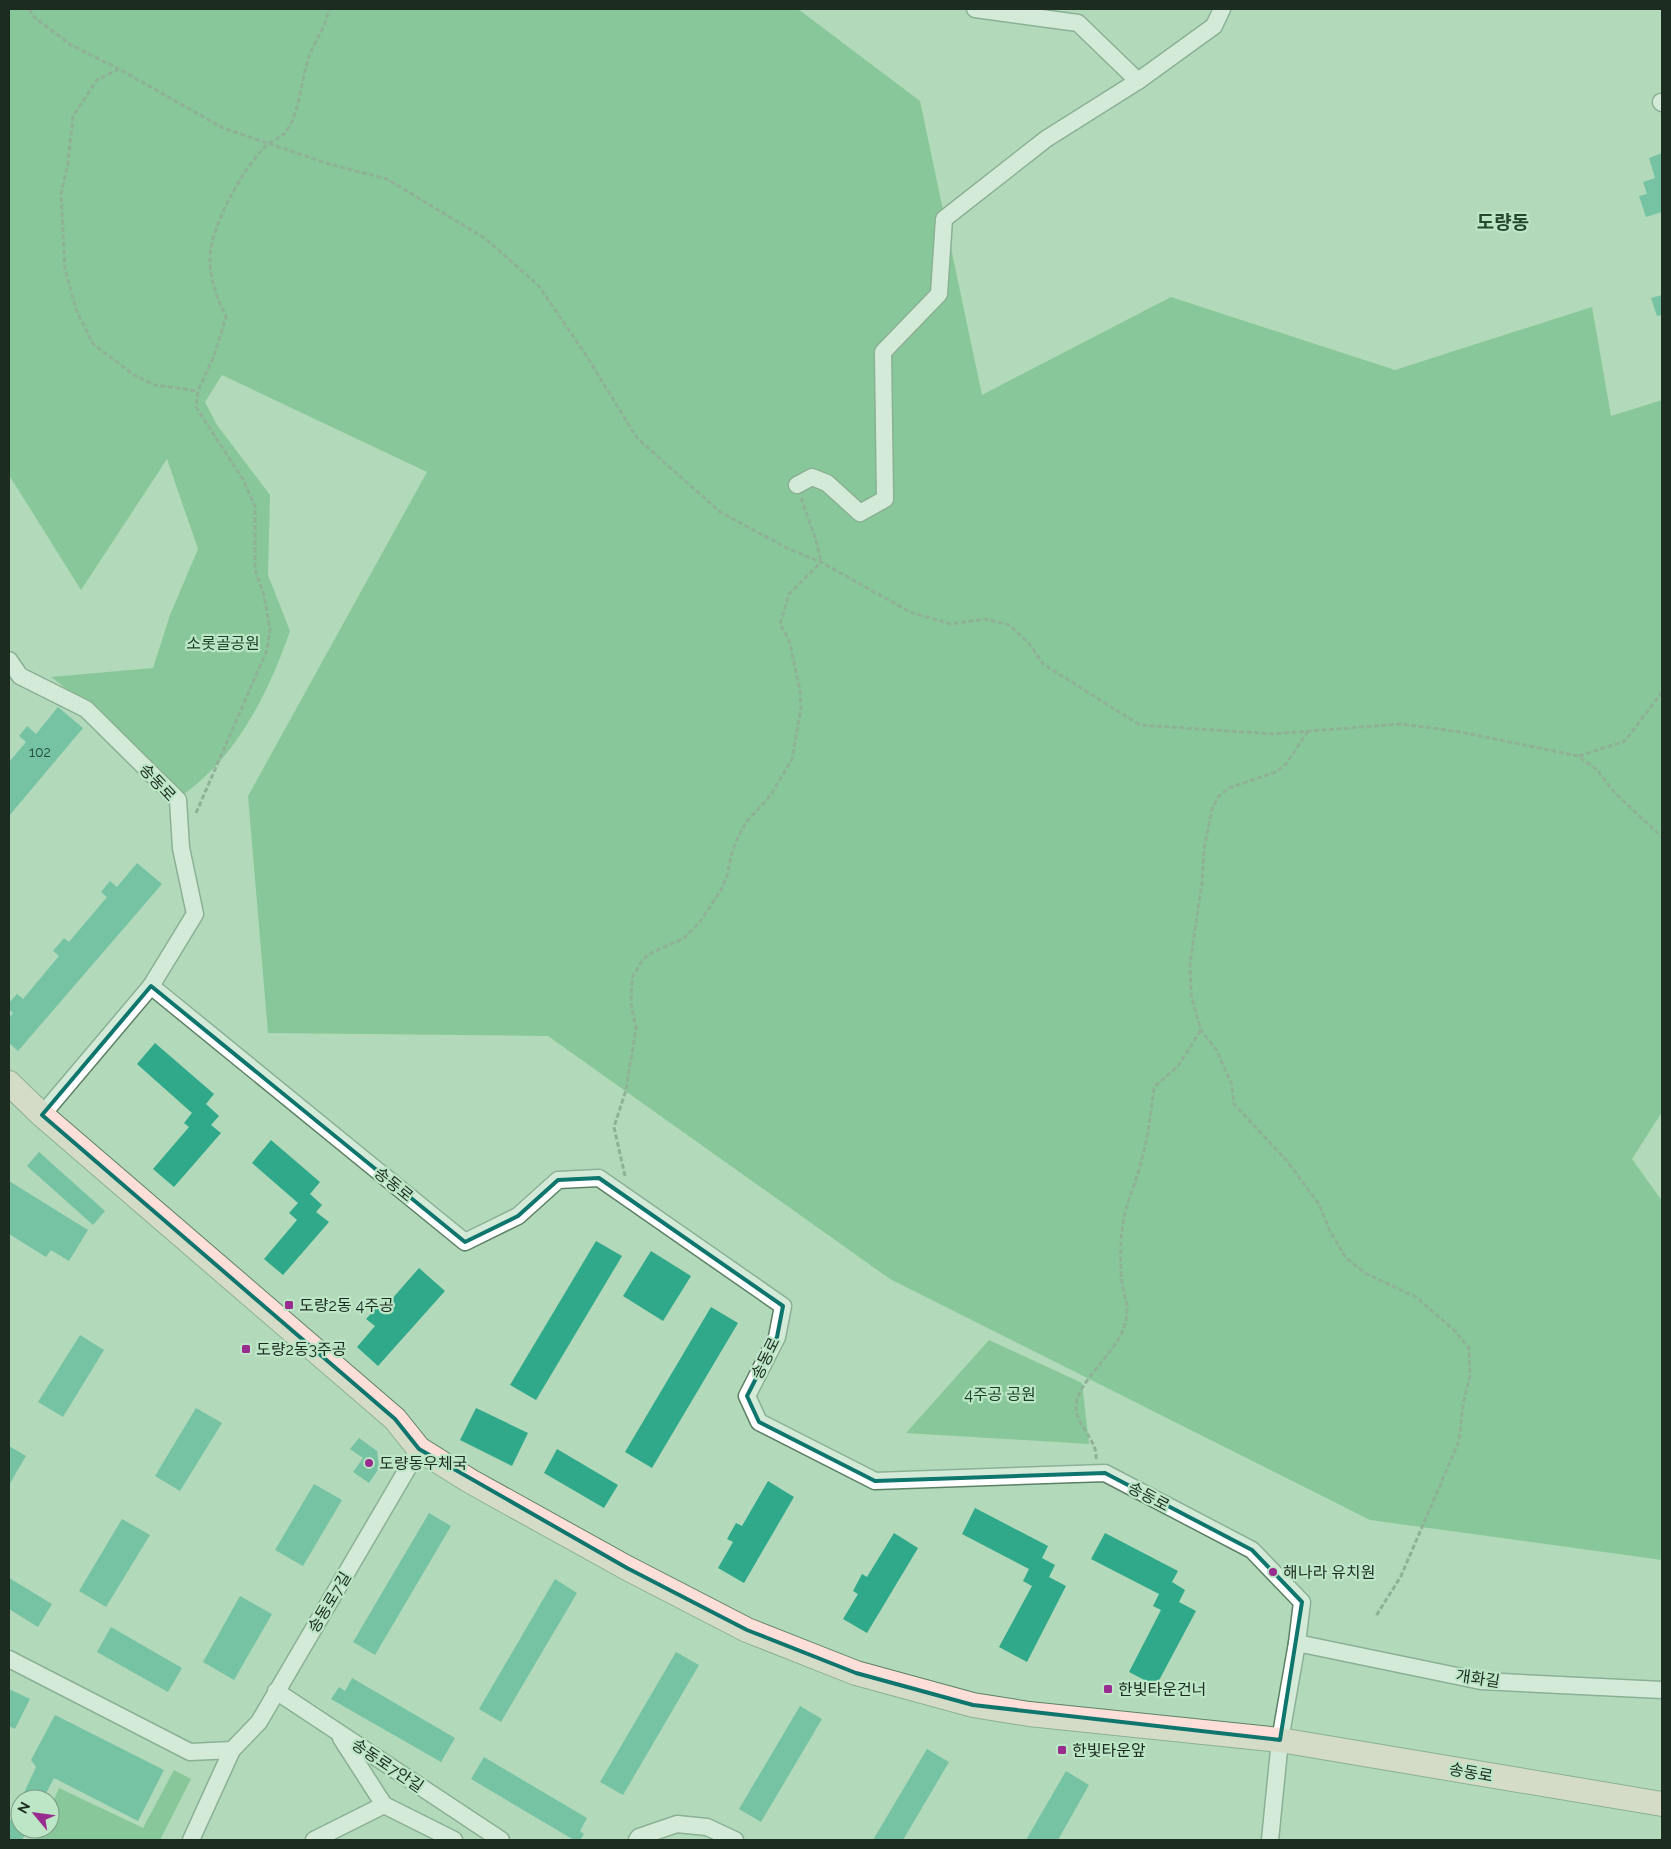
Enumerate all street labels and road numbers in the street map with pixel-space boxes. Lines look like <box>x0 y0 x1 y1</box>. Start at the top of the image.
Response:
street label: 송동로 <box>136 760 180 805</box>
street label: 송동로 <box>371 1163 417 1206</box>
street label: 송동로 <box>747 1334 784 1382</box>
street label: 송동로 <box>1125 1478 1173 1515</box>
street label: 송동로7길 <box>304 1568 355 1636</box>
street label: 개화길 <box>1455 1666 1501 1691</box>
street label: 송동로7안길 <box>348 1735 427 1796</box>
street label: 송동로 <box>1448 1759 1495 1786</box>

